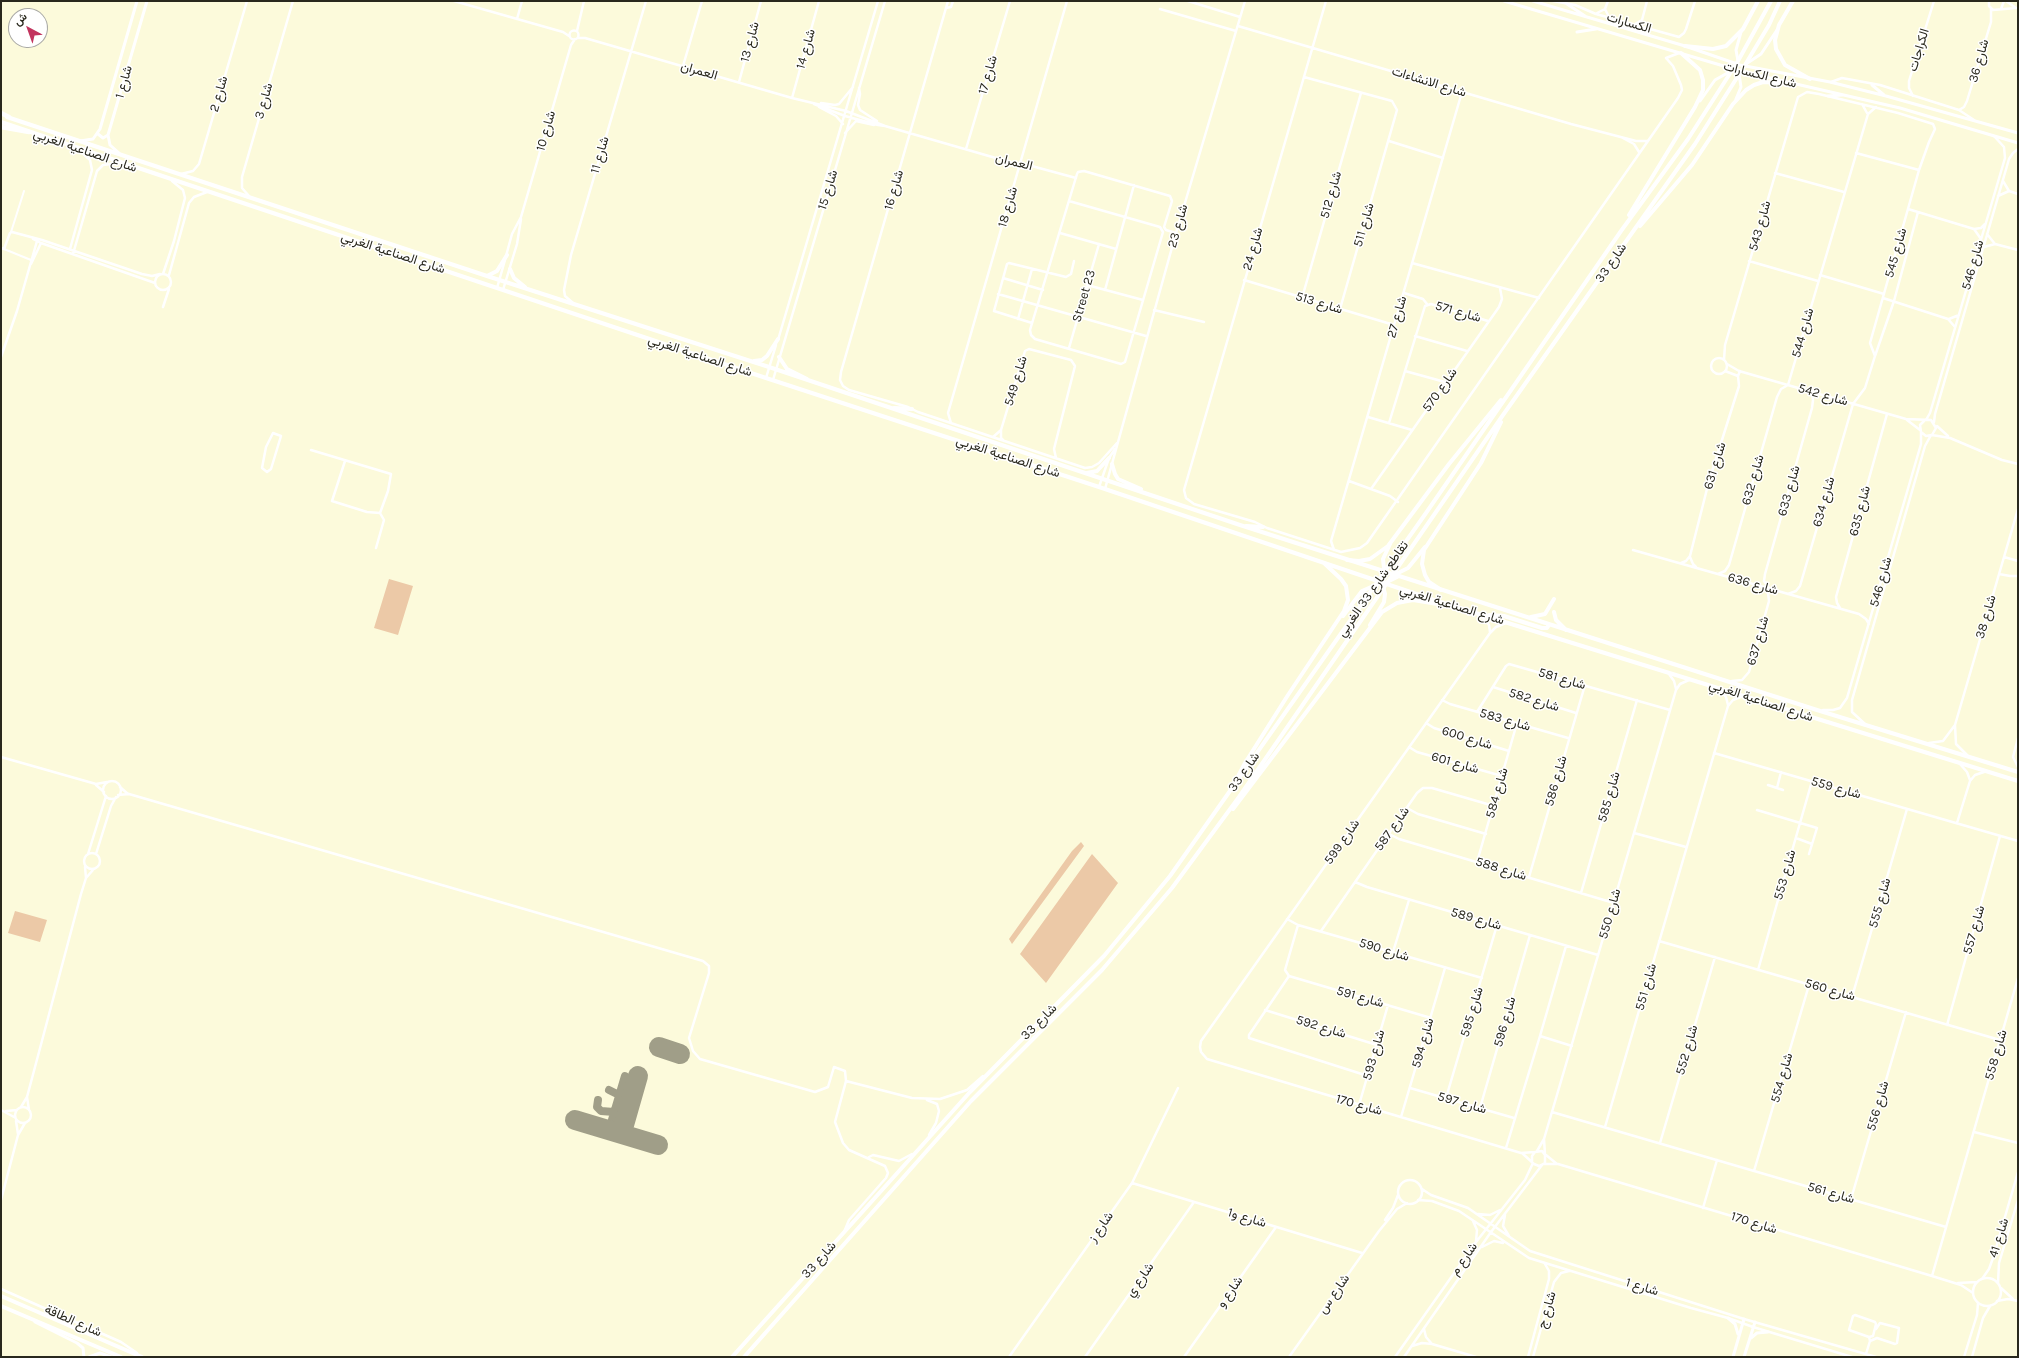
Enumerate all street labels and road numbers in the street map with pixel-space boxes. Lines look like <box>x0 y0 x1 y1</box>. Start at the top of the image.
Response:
street label: الكسارات <box>1605 9 1653 37</box>
street label: شارع 13 <box>737 20 763 64</box>
street label: شارع 14 <box>793 27 819 71</box>
street label: الكراجات <box>1905 27 1933 73</box>
street label: شارع 36 <box>1965 38 1993 84</box>
street label: شارع 17 <box>975 54 1001 96</box>
street label: العمران <box>679 58 719 84</box>
street label: شارع الكسارات <box>1722 58 1798 92</box>
street label: شارع الانشاءات <box>1390 63 1468 101</box>
street label: شارع 1 <box>112 64 136 100</box>
street label: شارع 2 <box>206 74 232 114</box>
street label: شارع 3 <box>251 81 277 121</box>
street label: شارع 10 <box>533 109 559 153</box>
street label: شارع الصناعية الغربي <box>31 126 139 176</box>
street label: شارع 11 <box>587 135 613 175</box>
street label: العمران <box>994 150 1034 174</box>
street label: شارع 15 <box>815 168 841 212</box>
street label: شارع 16 <box>881 168 907 212</box>
street label: شارع 512 <box>1317 170 1345 220</box>
street label: شارع 18 <box>995 185 1021 229</box>
street label: شارع 543 <box>1745 199 1775 253</box>
street label: شارع 511 <box>1350 201 1378 249</box>
street label: شارع 23 <box>1164 202 1192 250</box>
street label: شارع 24 <box>1239 226 1267 272</box>
street label: شارع 545 <box>1881 226 1911 280</box>
street label: شارع الصناعية الغربي <box>339 229 447 277</box>
street label: شارع 546 <box>1958 238 1988 292</box>
street label: شارع 33 <box>1592 240 1630 286</box>
street label: Street 23 <box>1069 268 1099 324</box>
street label: شارع 513 <box>1294 288 1344 318</box>
street label: شارع 27 <box>1384 294 1410 340</box>
street label: شارع 571 <box>1433 298 1483 326</box>
street label: شارع 544 <box>1788 306 1818 360</box>
street label: شارع الصناعية الغربي <box>646 332 754 380</box>
street label: شارع 549 <box>1001 354 1031 408</box>
street label: شارع 570 <box>1419 365 1461 415</box>
street label: شارع 542 <box>1796 380 1850 410</box>
street label: شارع الصناعية الغربي <box>954 433 1062 481</box>
street label: شارع 631 <box>1700 440 1730 492</box>
street label: شارع 632 <box>1738 453 1768 507</box>
street label: شارع 633 <box>1774 464 1804 518</box>
street label: شارع 634 <box>1809 475 1839 529</box>
street label: شارع 635 <box>1846 484 1874 538</box>
street label: تقاطع شارع 33 الغربي <box>1334 538 1412 640</box>
street label: شارع 546 <box>1866 555 1896 609</box>
street label: شارع 636 <box>1726 569 1780 599</box>
street label: شارع الصناعية الغربي <box>1398 582 1506 628</box>
street label: شارع 38 <box>1972 593 2000 641</box>
street label: شارع 637 <box>1744 615 1772 667</box>
street label: شارع 581 <box>1536 665 1588 693</box>
street label: شارع الصناعية الغربي <box>1707 677 1815 725</box>
street label: شارع 582 <box>1507 685 1561 715</box>
street label: شارع 583 <box>1478 705 1532 735</box>
street label: شارع 600 <box>1440 723 1494 753</box>
street label: شارع 33 <box>1225 749 1263 795</box>
street label: شارع 601 <box>1429 749 1481 777</box>
street label: شارع 586 <box>1541 754 1571 808</box>
street label: شارع 584 <box>1482 766 1512 820</box>
street label: شارع 585 <box>1594 770 1624 824</box>
street label: شارع 559 <box>1809 773 1863 803</box>
street label: شارع 587 <box>1371 804 1413 854</box>
street label: شارع 599 <box>1321 816 1363 868</box>
street label: شارع 553 <box>1770 848 1800 902</box>
street label: شارع 588 <box>1474 854 1528 884</box>
street label: شارع 555 <box>1865 876 1895 930</box>
street label: شارع 550 <box>1595 887 1625 941</box>
street label: شارع 589 <box>1449 904 1503 934</box>
street label: شارع 557 <box>1960 904 1988 956</box>
street label: شارع 590 <box>1357 935 1411 965</box>
street label: شارع 551 <box>1632 962 1660 1012</box>
street label: شارع 560 <box>1803 975 1857 1005</box>
street label: شارع 591 <box>1335 983 1385 1011</box>
street label: شارع 595 <box>1457 985 1487 1039</box>
street label: شارع 596 <box>1490 995 1520 1049</box>
street label: شارع 33 <box>1018 1001 1060 1043</box>
street label: شارع 592 <box>1294 1012 1348 1042</box>
street label: شارع 594 <box>1408 1016 1438 1070</box>
street label: شارع 552 <box>1672 1023 1702 1077</box>
street label: شارع 593 <box>1359 1028 1389 1082</box>
street label: شارع 558 <box>1981 1028 2011 1082</box>
street label: شارع 554 <box>1767 1051 1797 1105</box>
street label: شارع 556 <box>1863 1079 1893 1133</box>
street label: شارع 597 <box>1436 1089 1488 1117</box>
street label: شارع 170 <box>1334 1091 1384 1119</box>
street label: شارع 561 <box>1806 1179 1856 1207</box>
street label: شارع و1 <box>1226 1205 1268 1231</box>
street label: شارع ز <box>1085 1209 1117 1245</box>
street label: شارع 170 <box>1729 1209 1779 1237</box>
street label: شارع 41 <box>1986 1216 2012 1260</box>
street label: شارع 33 <box>798 1238 840 1282</box>
street label: شارع م <box>1447 1239 1481 1279</box>
street label: شارع ي <box>1123 1260 1157 1300</box>
street label: شارع س <box>1315 1271 1353 1317</box>
street label: شارع و <box>1214 1273 1246 1311</box>
street label: شارع 1 <box>1624 1275 1660 1299</box>
street label: شارع ج <box>1534 1290 1560 1330</box>
street label: شارع الطاقة <box>42 1301 104 1341</box>

